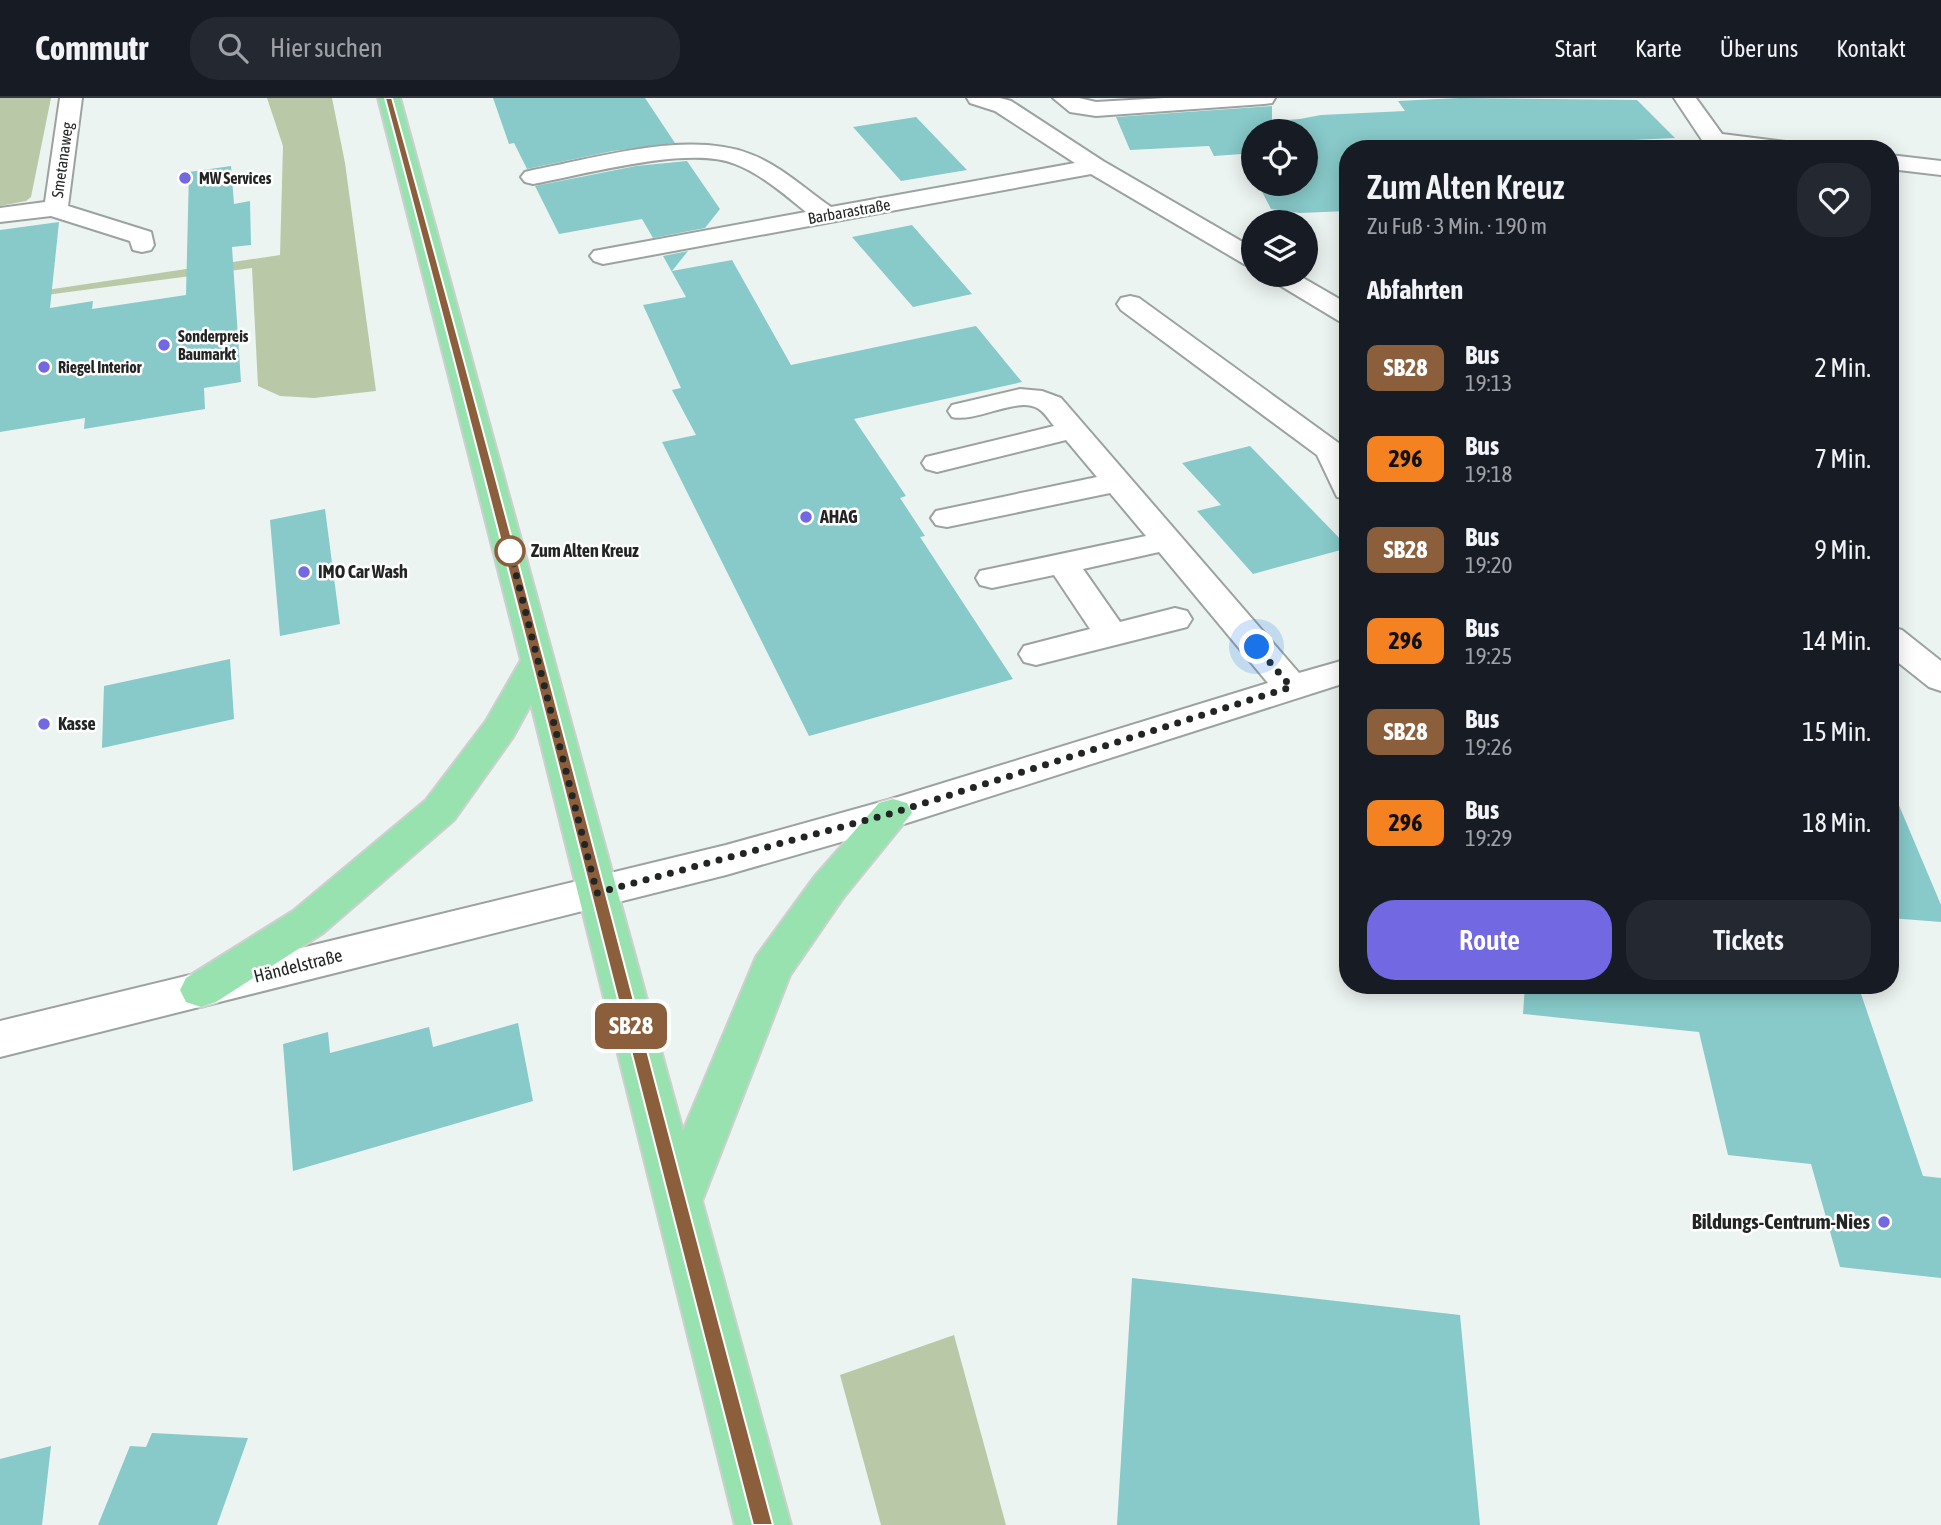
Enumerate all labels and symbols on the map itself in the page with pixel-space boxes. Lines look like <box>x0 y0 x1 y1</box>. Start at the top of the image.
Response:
street label: Smetanaweg <box>48 121 77 199</box>
place label: MW Services <box>199 169 272 187</box>
marker: MW Services <box>177 170 193 186</box>
street label: Barbarastraße <box>806 195 892 227</box>
place label: Sonderpreis Baumarkt <box>178 327 249 363</box>
marker: Sonderpreis Baumarkt <box>156 337 172 353</box>
place label: Riegel Interior <box>58 358 142 376</box>
marker: Riegel Interior <box>36 359 52 375</box>
place label: AHAG <box>819 506 858 527</box>
marker: AHAG <box>798 509 814 525</box>
marker: Zum Alten Kreuz <box>495 536 525 566</box>
place label: Zum Alten Kreuz <box>531 540 639 561</box>
place label: IMO Car Wash <box>318 561 408 582</box>
marker: IMO Car Wash <box>296 564 312 580</box>
your location <box>1239 629 1274 664</box>
place label: Kasse <box>58 713 96 734</box>
marker: Kasse <box>36 716 52 732</box>
street label: Händelstraße <box>251 944 344 987</box>
line badge: SB28 <box>582 1003 680 1049</box>
place label: Bildungs-Centrum-Nies <box>1692 1209 1871 1233</box>
marker: Bildungs-Centrum-Nies <box>1876 1214 1892 1230</box>

